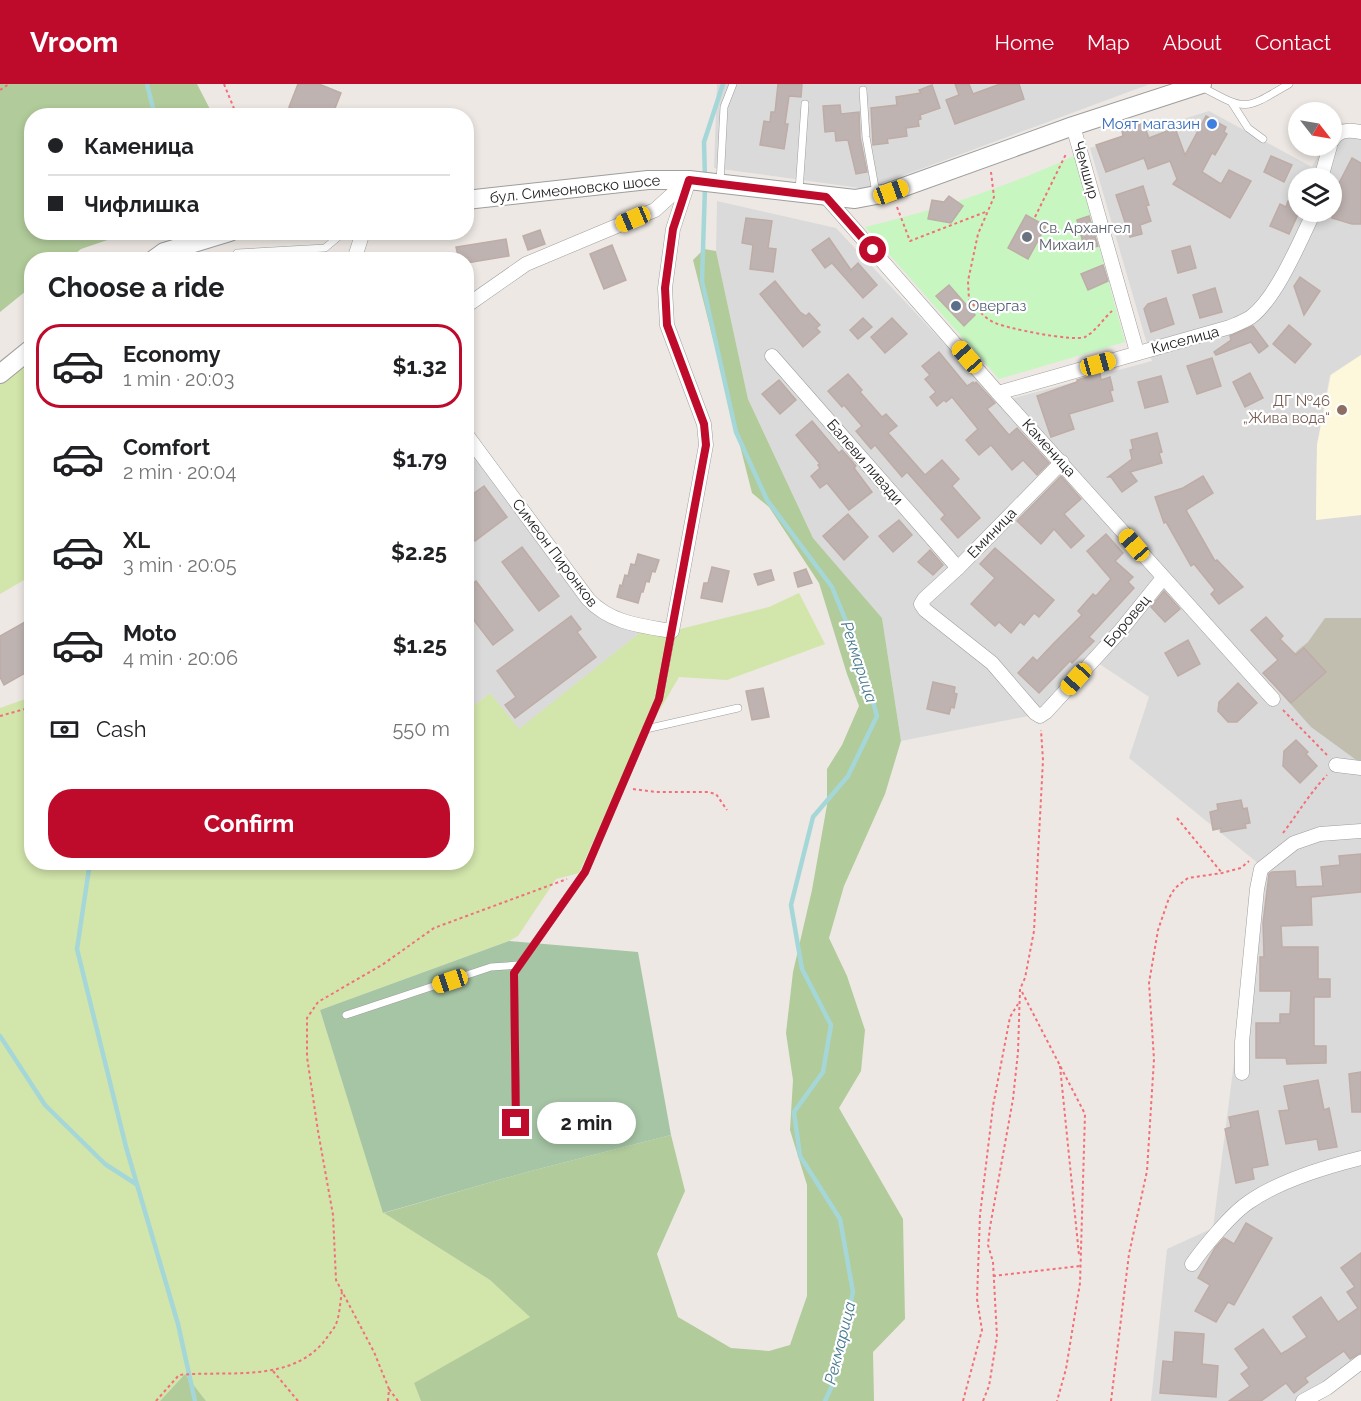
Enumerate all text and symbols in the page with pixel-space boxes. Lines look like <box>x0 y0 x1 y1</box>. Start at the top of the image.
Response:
text: Vroom <box>30 26 118 59</box>
text: Home <box>995 30 1054 55</box>
text: Map <box>1087 30 1130 55</box>
text: About <box>1163 30 1222 55</box>
text: Contact <box>1255 30 1331 55</box>
north arrow <box>1288 102 1342 156</box>
map controls <box>1288 102 1342 222</box>
place label: Моят магазин <box>1102 115 1200 133</box>
marker: Моят магазин <box>1205 117 1219 131</box>
text: Каменица <box>84 133 194 159</box>
street label: Чемшир <box>1069 139 1103 201</box>
button: layers <box>1288 168 1342 222</box>
street label: бул. Симеоновско шосе <box>489 171 661 207</box>
car <box>871 177 911 207</box>
text: Чифлишка <box>84 191 199 217</box>
car <box>613 204 653 234</box>
place label: Св. Архангел Михаил <box>1039 219 1131 254</box>
marker: Св. Архангел Михаил <box>1020 230 1034 244</box>
route start <box>859 236 886 263</box>
text: Choose a ride <box>48 272 224 303</box>
place label: Овергаз <box>968 297 1027 315</box>
marker: Овергаз <box>949 299 963 313</box>
street label: Киселица <box>1149 322 1221 358</box>
car <box>948 338 986 376</box>
icon: car <box>51 339 105 393</box>
text: Economy <box>123 341 221 367</box>
car <box>1078 350 1118 378</box>
text: $1.32 <box>393 353 447 379</box>
text: 1 min · 20:03 <box>123 367 234 391</box>
place label: ДГ №46 „Жива вода“ <box>1243 392 1330 427</box>
marker: ДГ №46 „Жива вода“ <box>1335 403 1349 417</box>
street label: Каменица <box>1018 415 1080 481</box>
street label: Балеви ливади <box>823 416 907 508</box>
icon: car <box>51 432 105 486</box>
text: Comfort <box>123 434 210 460</box>
text: $1.79 <box>392 446 447 472</box>
text: 2 min · 20:04 <box>123 460 236 484</box>
street label: Симеон Пиронков <box>508 495 602 611</box>
street label: Еминица <box>964 504 1020 562</box>
icon: car <box>51 525 105 579</box>
car <box>1115 526 1153 564</box>
text: XL <box>123 527 150 553</box>
text: $2.25 <box>391 539 447 565</box>
text: 3 min · 20:05 <box>123 553 237 577</box>
street label: Боровец <box>1100 591 1154 651</box>
icon: car <box>51 618 105 672</box>
water label: Рекмарица <box>837 619 881 706</box>
text: Moto <box>123 620 177 646</box>
text: $1.25 <box>393 632 447 658</box>
text: 4 min · 20:06 <box>123 646 238 670</box>
car <box>1057 660 1095 698</box>
icon: cash <box>48 713 81 746</box>
text: Cash <box>96 716 147 742</box>
text: 550 m <box>392 717 450 741</box>
button: Confirm <box>48 789 450 858</box>
car <box>430 967 470 995</box>
callout: 2 min <box>537 1102 636 1144</box>
route end <box>502 1109 529 1136</box>
text: 2 min <box>561 1111 612 1135</box>
water label: Рекмарица <box>821 1299 860 1386</box>

